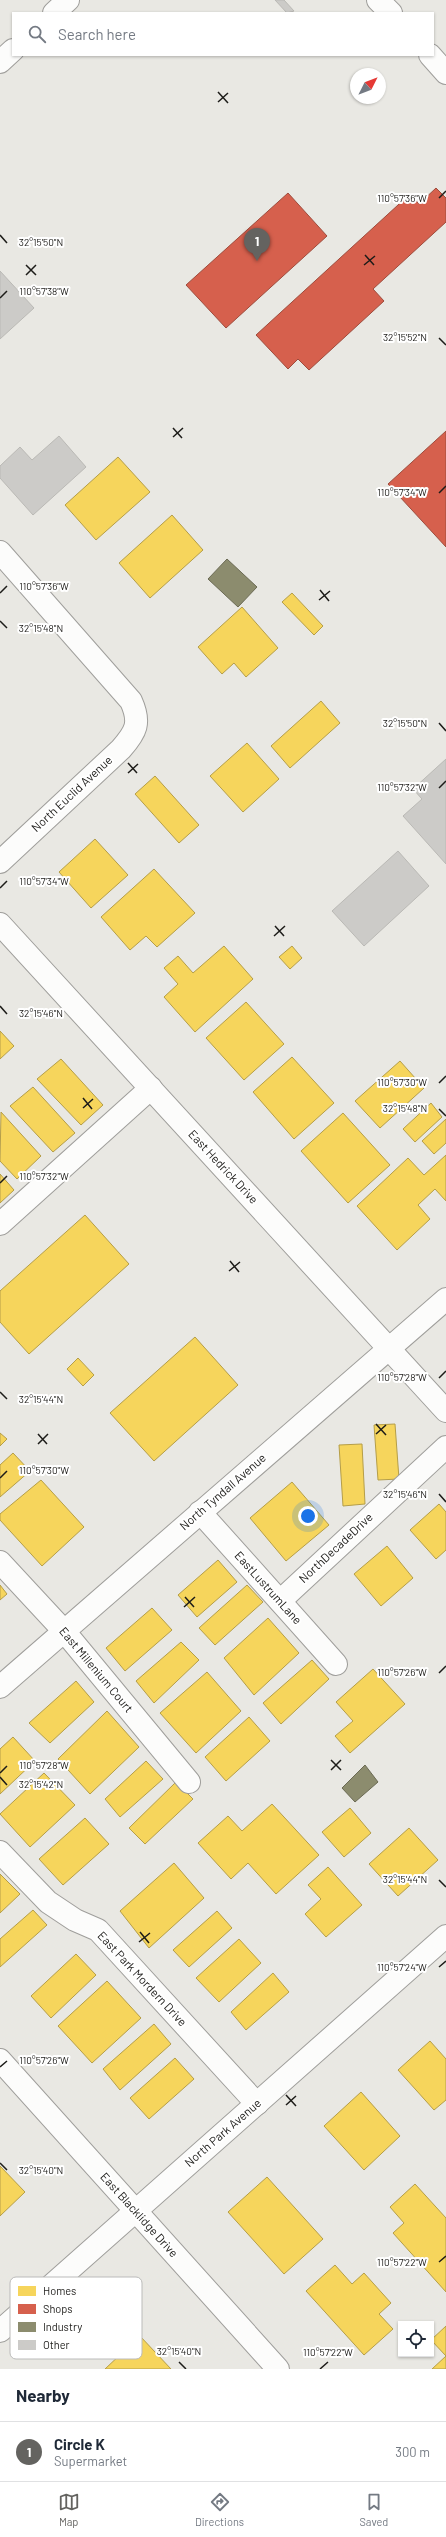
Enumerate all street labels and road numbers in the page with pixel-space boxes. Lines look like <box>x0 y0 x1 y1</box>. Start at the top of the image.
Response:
street label: North Euclid Avenue <box>28 752 115 834</box>
street label: East Hedrick Drive <box>186 1127 261 1206</box>
street label: North Tyndall Avenue <box>176 1450 268 1532</box>
street label: NorthDecadeDrive <box>295 1509 375 1585</box>
street label: EastLustrumLane <box>232 1548 305 1627</box>
street label: East Millenium Court <box>57 1624 136 1715</box>
street label: East Park Mordern Drive <box>95 1928 190 2029</box>
street label: North Park Avenue <box>181 2095 263 2169</box>
street label: East Blacklidge Drive <box>98 2169 181 2259</box>

